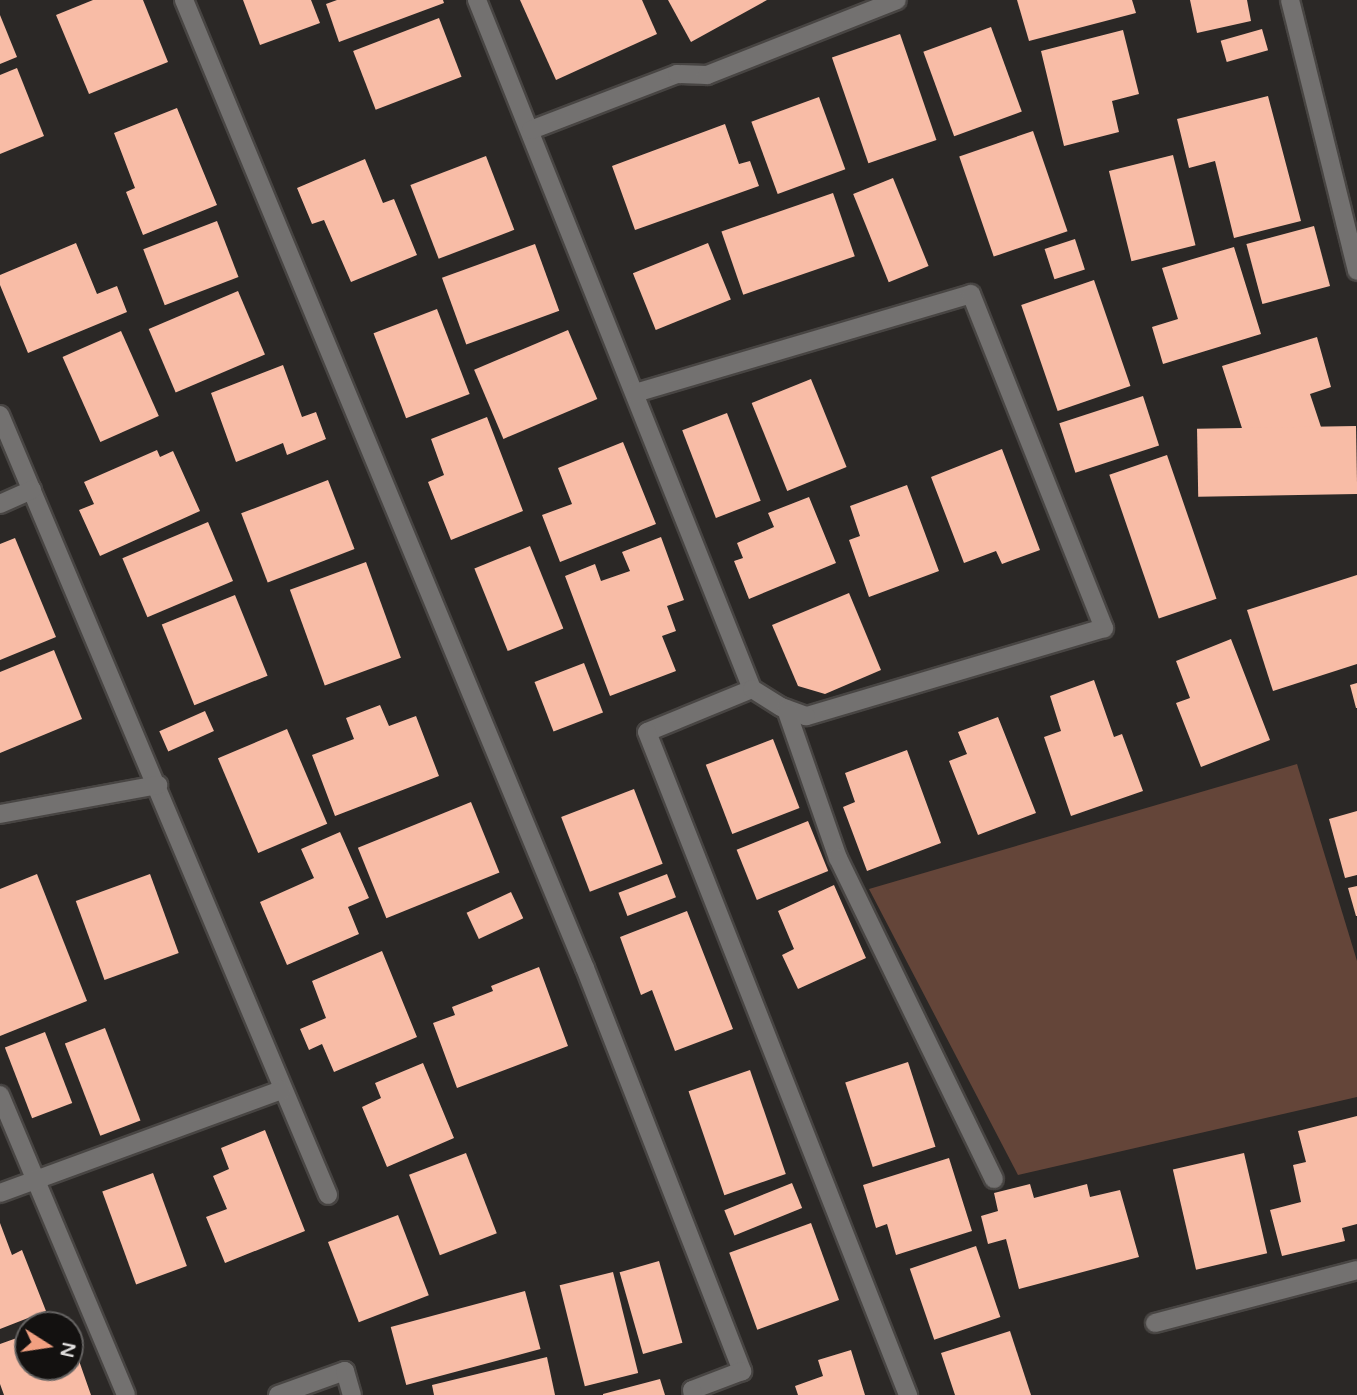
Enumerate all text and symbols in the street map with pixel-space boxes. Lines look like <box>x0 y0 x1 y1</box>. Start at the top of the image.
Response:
north arrow <box>14 1311 84 1381</box>
text: N <box>55 1340 80 1360</box>

